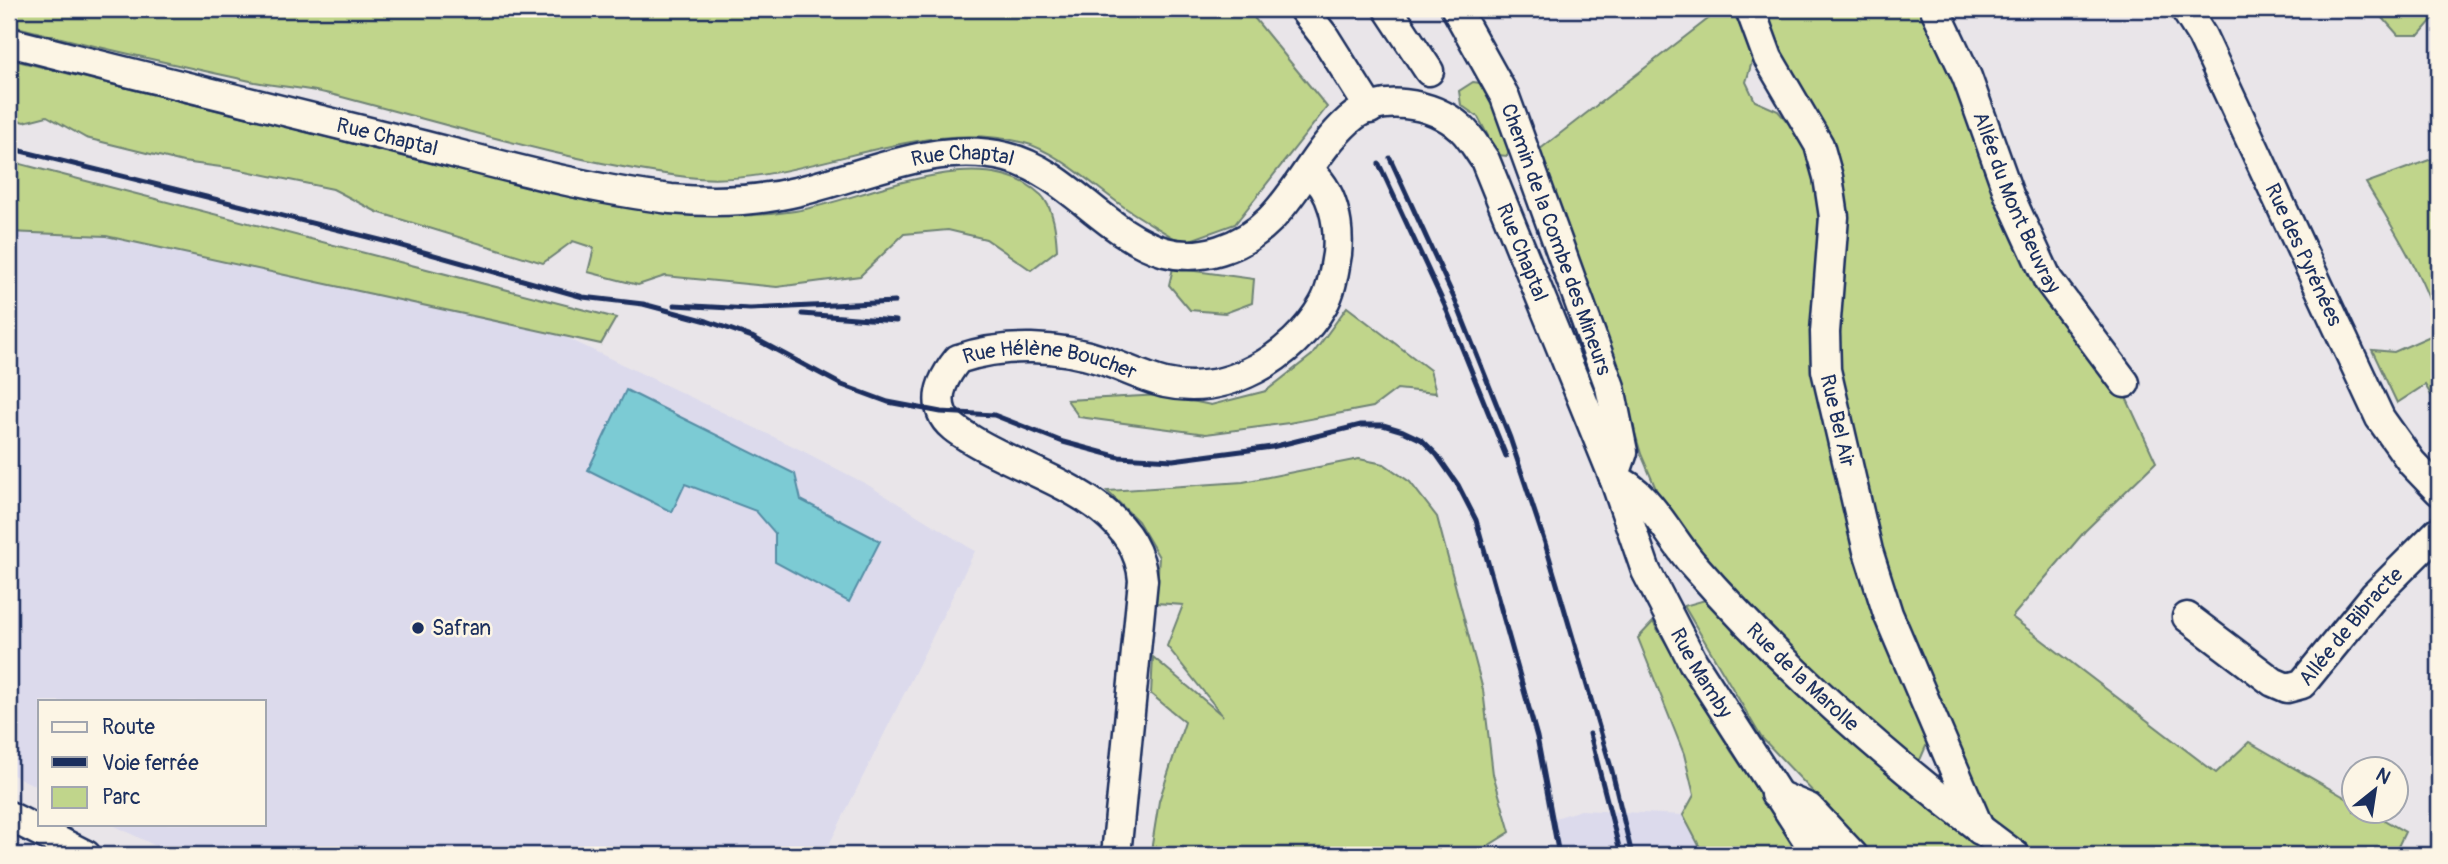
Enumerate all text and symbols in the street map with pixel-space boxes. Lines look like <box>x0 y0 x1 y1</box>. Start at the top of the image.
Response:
street label: Chemin de la Combe des Mineurs <box>1495 100 1618 379</box>
street label: Allée du Mont Beuvray <box>1967 108 2067 299</box>
street label: Rue Chaptal <box>334 111 441 162</box>
street label: Rue Chaptal <box>909 139 1018 173</box>
street label: Rue des Pyrénées <box>2259 179 2349 331</box>
street label: Rue Chaptal <box>1490 199 1554 305</box>
street label: Rue Hélène Boucher <box>959 334 1141 386</box>
street label: Rue Bel Air <box>1814 372 1862 470</box>
street label: Allée de Bibracte <box>2293 561 2409 691</box>
place label: Safran <box>432 615 491 642</box>
street label: Rue de la Marolle <box>1741 617 1865 738</box>
marker: Safran <box>410 620 426 636</box>
street label: Rue Mamby <box>1664 623 1739 723</box>
legend <box>38 700 266 826</box>
text: Route <box>102 714 155 741</box>
text: Voie ferrée <box>102 750 199 777</box>
north arrow <box>2340 756 2410 826</box>
text: N <box>2371 763 2395 790</box>
text: Parc <box>102 784 141 811</box>

